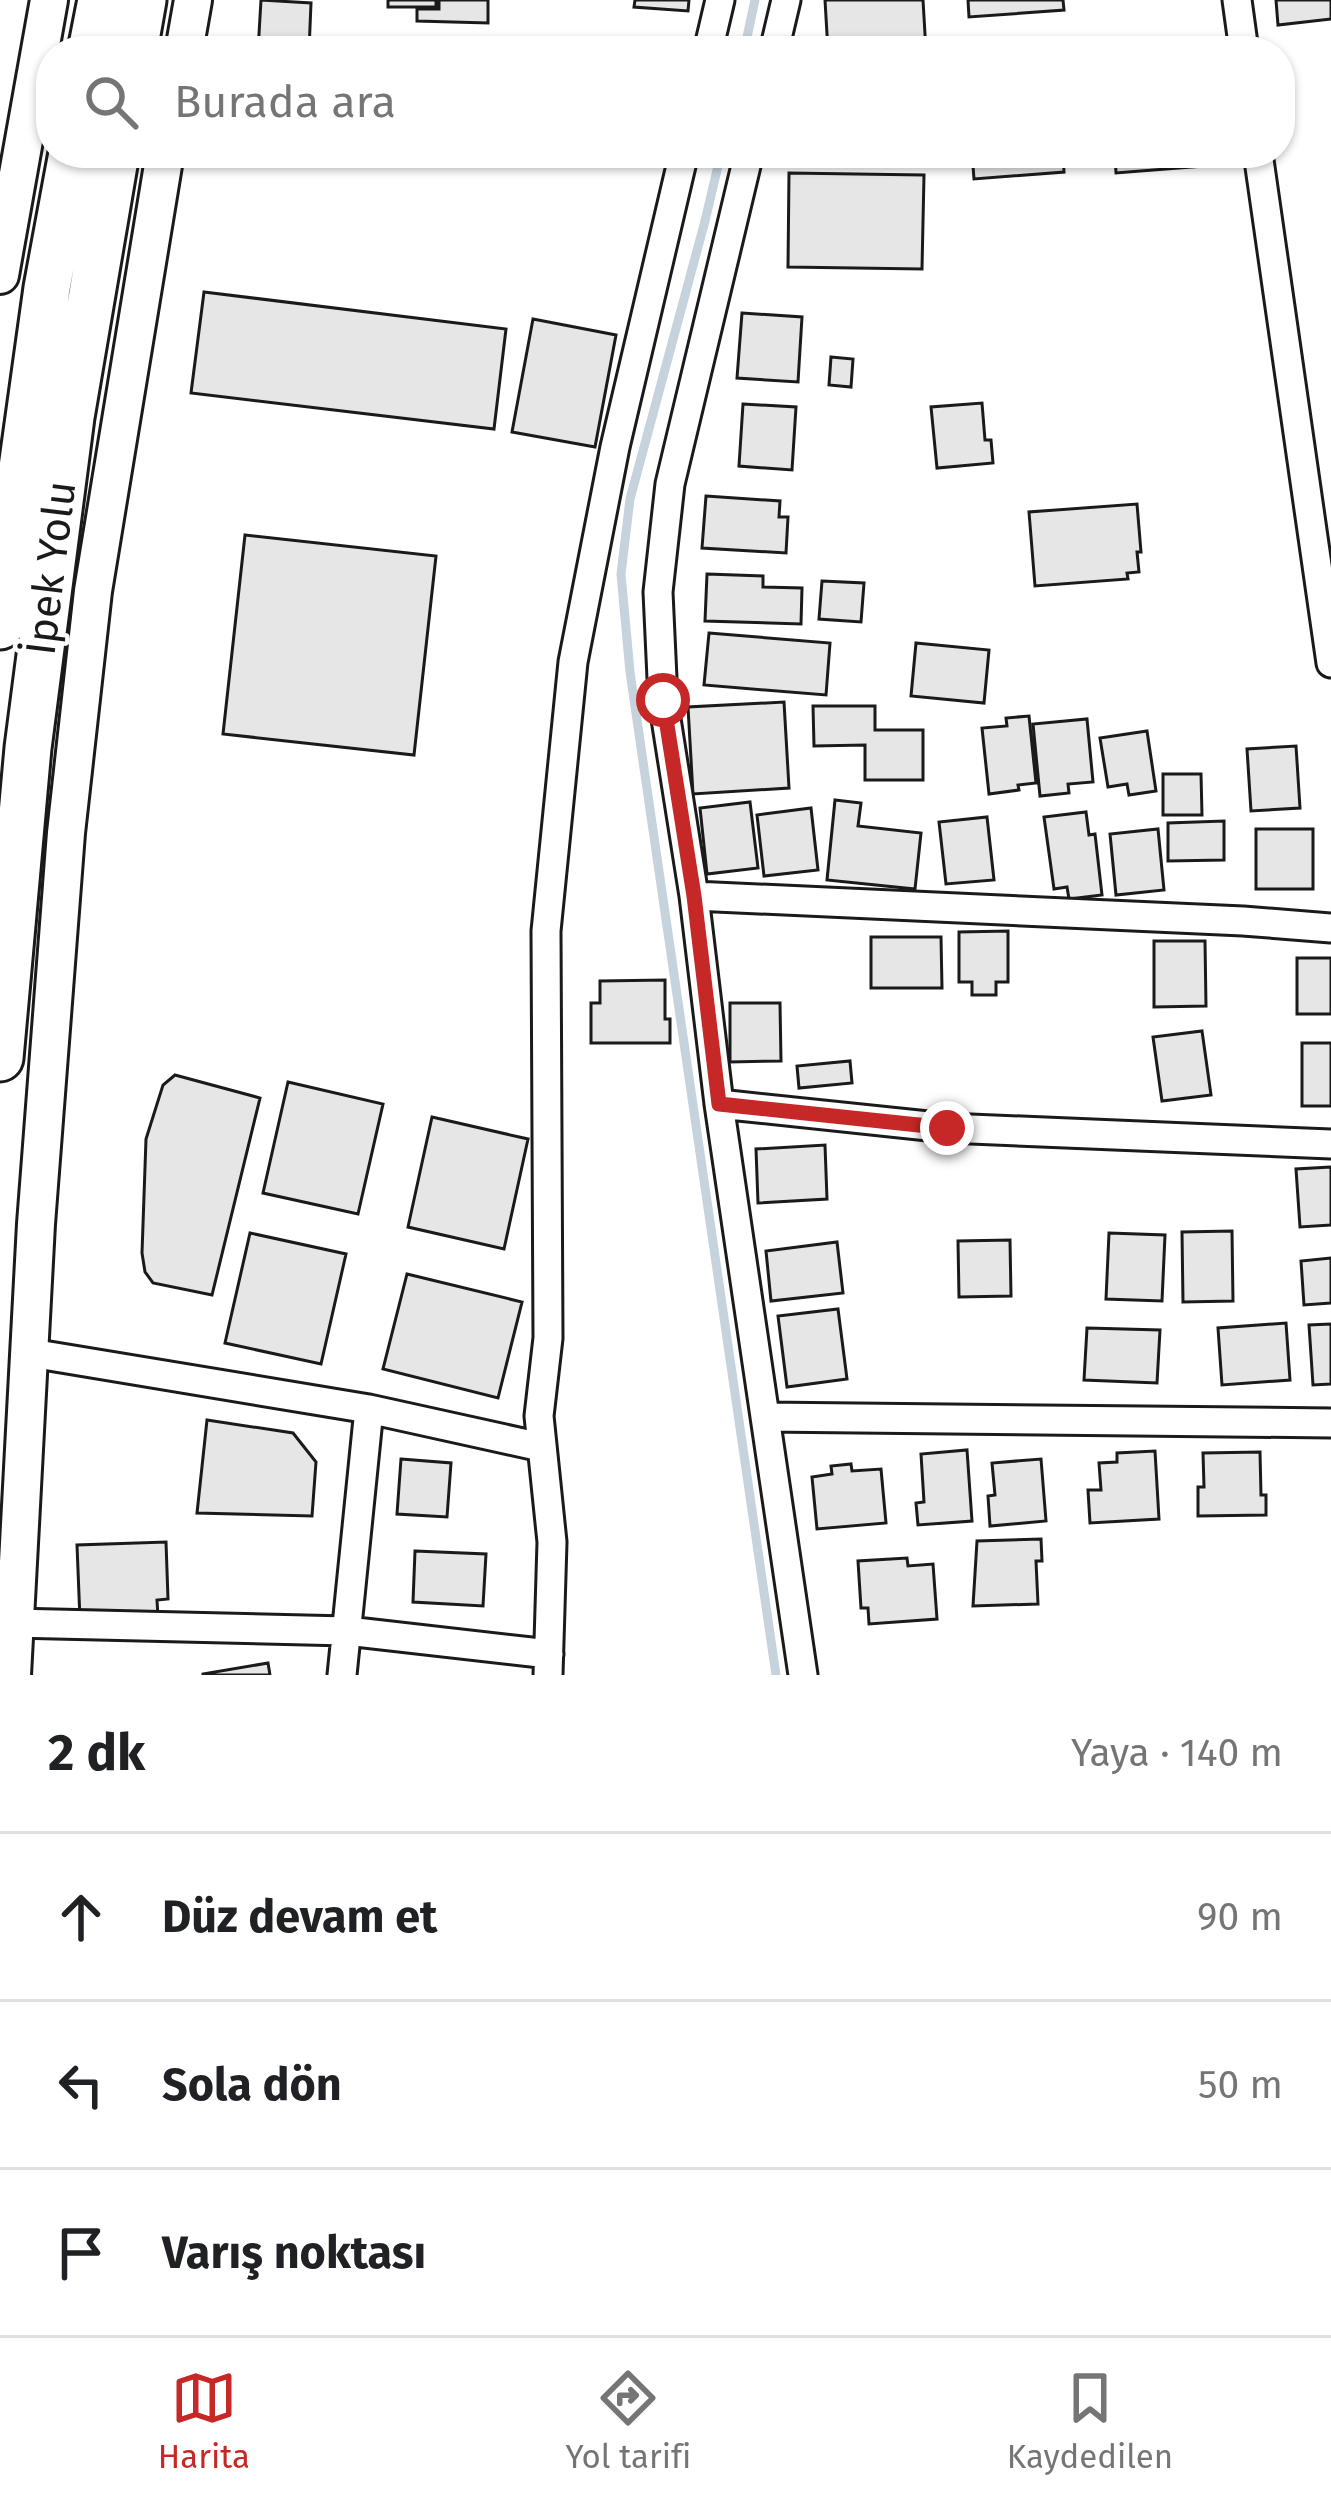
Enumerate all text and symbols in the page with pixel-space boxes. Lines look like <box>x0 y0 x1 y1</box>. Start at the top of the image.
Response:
search box <box>36 36 1295 168</box>
icon: search <box>78 69 144 135</box>
text: Burada ara <box>174 75 396 129</box>
street label: İpek Yolu <box>16 478 86 658</box>
route start <box>636 673 690 727</box>
route end <box>920 1101 974 1155</box>
text: 2 dk <box>48 1722 145 1784</box>
text: Yaya · 140 m <box>1071 1730 1283 1776</box>
icon: ahead <box>48 1884 114 1950</box>
text: Düz devam et <box>162 1890 438 1944</box>
text: 90 m <box>1197 1894 1283 1940</box>
icon: left <box>48 2052 114 2118</box>
text: Sola dön <box>162 2058 342 2112</box>
text: 50 m <box>1198 2062 1283 2108</box>
icon: arrive <box>48 2220 114 2286</box>
text: Varış noktası <box>162 2226 426 2280</box>
tab: Harita <box>158 2365 250 2477</box>
tab: Yol tarifi <box>565 2365 691 2477</box>
tab: Kaydedilen <box>1007 2365 1173 2477</box>

